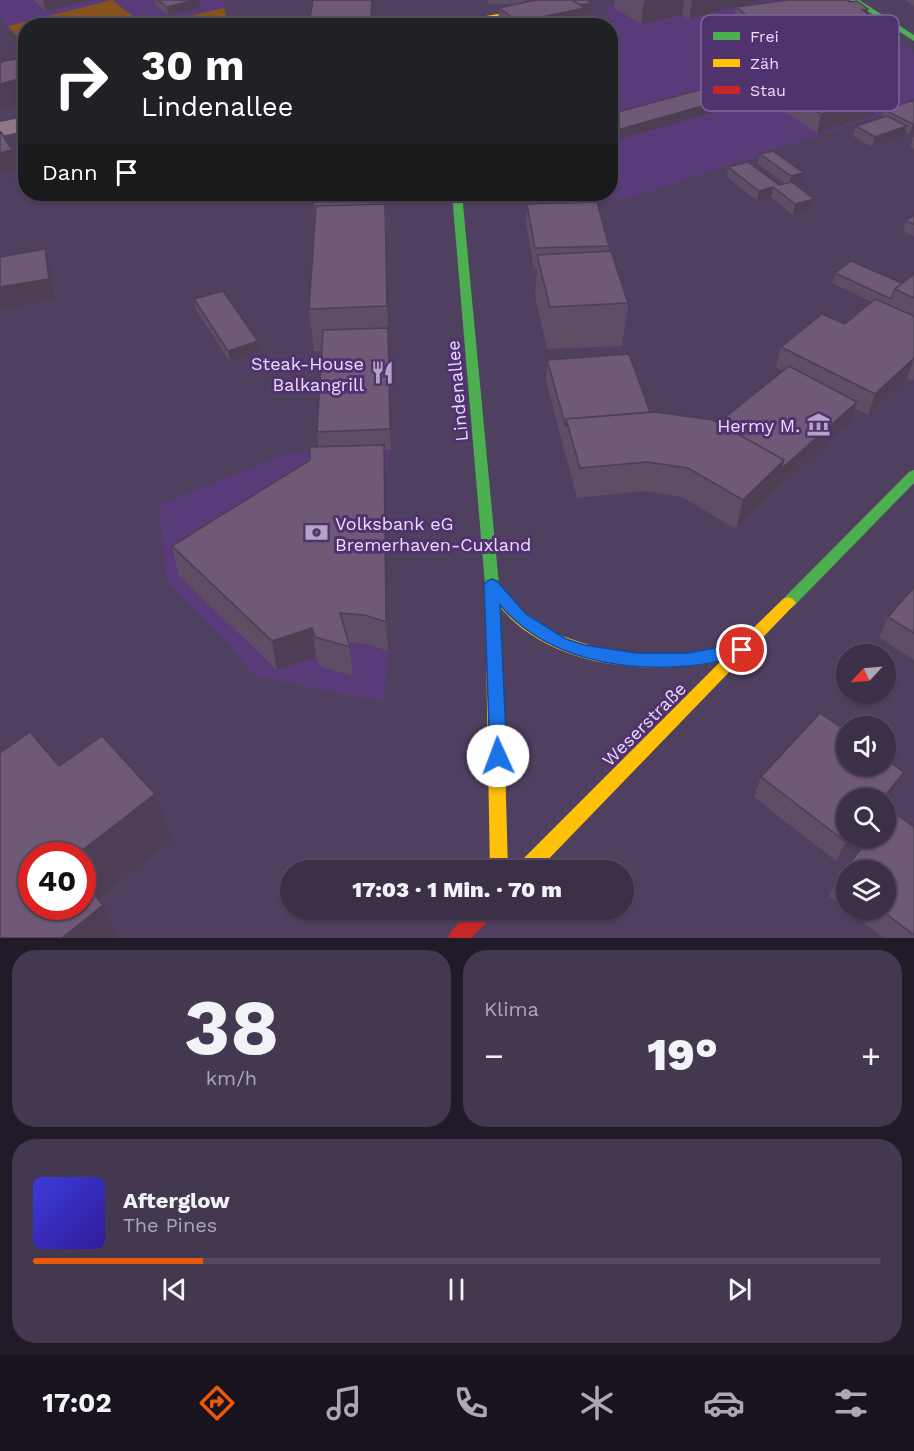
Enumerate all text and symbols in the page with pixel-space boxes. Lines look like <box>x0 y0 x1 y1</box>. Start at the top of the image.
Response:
legend <box>701 15 899 111</box>
text: Frei <box>750 27 779 46</box>
text: 30 m <box>141 41 245 90</box>
icon: right <box>42 42 120 120</box>
text: Zäh <box>750 54 779 73</box>
text: Stau <box>750 81 786 100</box>
text: Lindenallee <box>141 91 293 123</box>
icon: arrive <box>110 156 143 189</box>
text: Dann <box>42 160 98 185</box>
street label: Lindenallee <box>442 340 472 442</box>
place label: Steak-House Balkangrill <box>251 353 364 395</box>
restaurant icon: Steak-House Balkangrill <box>369 360 395 386</box>
museum icon: Hermy M. <box>805 412 831 438</box>
place label: Hermy M. <box>717 415 800 436</box>
place label: Volksbank eG Bremerhaven-Cuxland <box>335 513 531 555</box>
bank icon: Volksbank eG Bremerhaven-Cuxland <box>304 520 330 546</box>
pin <box>716 624 767 675</box>
icon: arrive <box>725 633 758 666</box>
north arrow <box>836 644 896 704</box>
map controls <box>836 644 896 920</box>
street label: Weserstraße <box>598 678 690 770</box>
button: sound <box>836 716 896 776</box>
position arrow <box>466 724 530 788</box>
button: search <box>836 788 896 848</box>
speed limit sign: 40 <box>18 842 96 920</box>
button: layers <box>836 860 896 920</box>
text: 17:03 · 1 Min. · 70 m <box>352 877 562 902</box>
text: 38 <box>184 981 279 1073</box>
text: Klima <box>484 997 539 1021</box>
text: 19° <box>647 1028 718 1081</box>
text: − <box>484 1036 504 1075</box>
text: + <box>861 1036 881 1075</box>
text: km/h <box>206 1066 257 1090</box>
text: Afterglow <box>123 1188 230 1213</box>
text: The Pines <box>123 1213 217 1237</box>
icon: previous <box>158 1273 191 1306</box>
icon: pause <box>440 1273 473 1306</box>
icon: next <box>723 1273 756 1306</box>
icon: directions <box>196 1382 238 1424</box>
icon: music <box>323 1382 365 1424</box>
icon: phone <box>450 1382 492 1424</box>
icon: climate <box>576 1382 618 1424</box>
icon: car <box>703 1382 745 1424</box>
icon: filters <box>830 1382 872 1424</box>
text: 17:02 <box>42 1387 112 1419</box>

